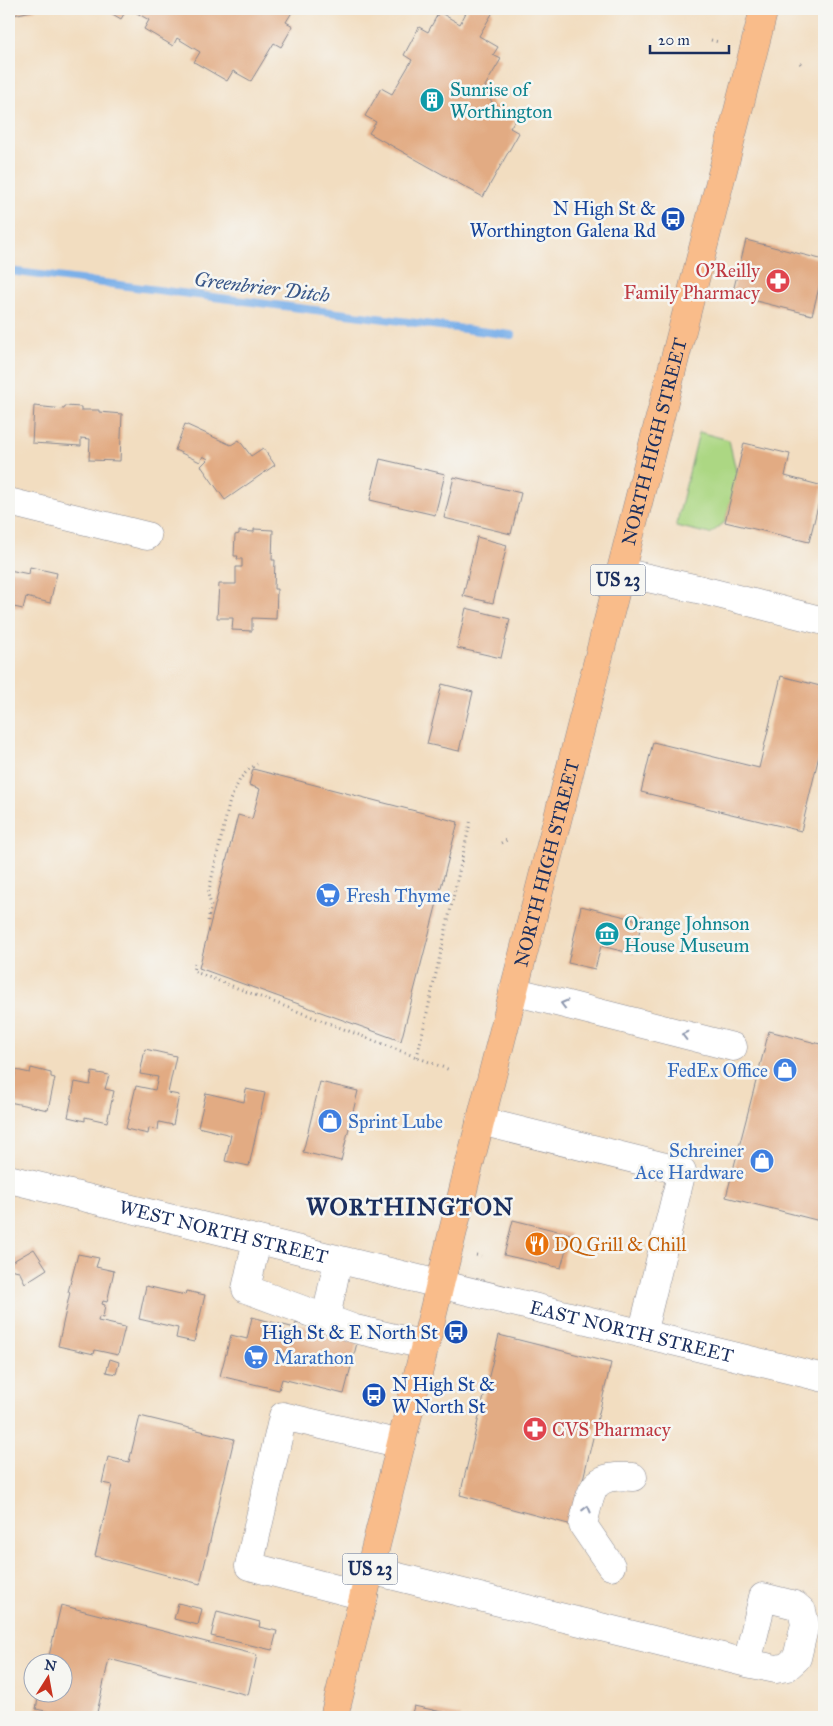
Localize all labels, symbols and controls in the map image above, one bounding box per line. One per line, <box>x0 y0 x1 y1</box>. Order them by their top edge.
scale bar <box>650 22 729 54</box>
text: 20 m <box>658 31 690 49</box>
place label: Sunrise of Worthington <box>450 78 552 124</box>
building icon: Sunrise of Worthington <box>419 87 445 113</box>
place label: N High St & Worthington Galena Rd <box>469 197 656 243</box>
bus stop icon: N High St & Worthington Galena Rd <box>660 206 686 232</box>
place label: O'Reilly Family Pharmacy <box>623 259 761 304</box>
water label: Greenbrier Ditch <box>193 267 332 307</box>
pharmacy icon: O'Reilly Family Pharmacy <box>765 268 791 294</box>
street label: NORTH HIGH STREET <box>616 335 691 548</box>
road number: US 23 <box>590 564 646 596</box>
street label: NORTH HIGH STREET <box>509 757 584 969</box>
supermarket icon: Fresh Thyme <box>315 882 341 908</box>
place label: Fresh Thyme <box>346 884 450 907</box>
place label: Orange Johnson House Museum <box>624 912 749 957</box>
museum icon: Orange Johnson House Museum <box>594 921 620 947</box>
one-way arrow <box>560 999 569 1010</box>
one-way arrow <box>681 1030 690 1041</box>
shop icon: FedEx Office <box>772 1057 798 1083</box>
place label: FedEx Office <box>667 1059 768 1082</box>
shop icon: Sprint Lube <box>317 1108 343 1134</box>
place label: Sprint Lube <box>348 1110 443 1133</box>
place label: Schreiner Ace Hardware <box>634 1139 745 1184</box>
shop icon: Schreiner Ace Hardware <box>749 1148 775 1174</box>
district label: WORTHINGTON <box>306 1192 514 1222</box>
street label: WEST NORTH STREET <box>117 1195 330 1268</box>
restaurant icon: DQ Grill & Chill <box>524 1231 550 1257</box>
place label: DQ Grill & Chill <box>554 1233 687 1256</box>
street label: EAST NORTH STREET <box>527 1295 736 1367</box>
bus stop icon: High St & E North St <box>443 1319 469 1345</box>
place label: High St & E North St <box>262 1321 438 1345</box>
supermarket icon: Marathon <box>243 1344 269 1370</box>
place label: Marathon <box>274 1346 354 1369</box>
place label: N High St & W North St <box>392 1373 495 1418</box>
bus stop icon: N High St & W North St <box>361 1382 387 1408</box>
pharmacy icon: CVS Pharmacy <box>522 1416 548 1442</box>
place label: CVS Pharmacy <box>552 1418 672 1441</box>
one-way arrow <box>581 1505 592 1514</box>
road number: US 23 <box>342 1554 398 1585</box>
north arrow <box>22 1654 72 1704</box>
text: N <box>43 1656 58 1675</box>

